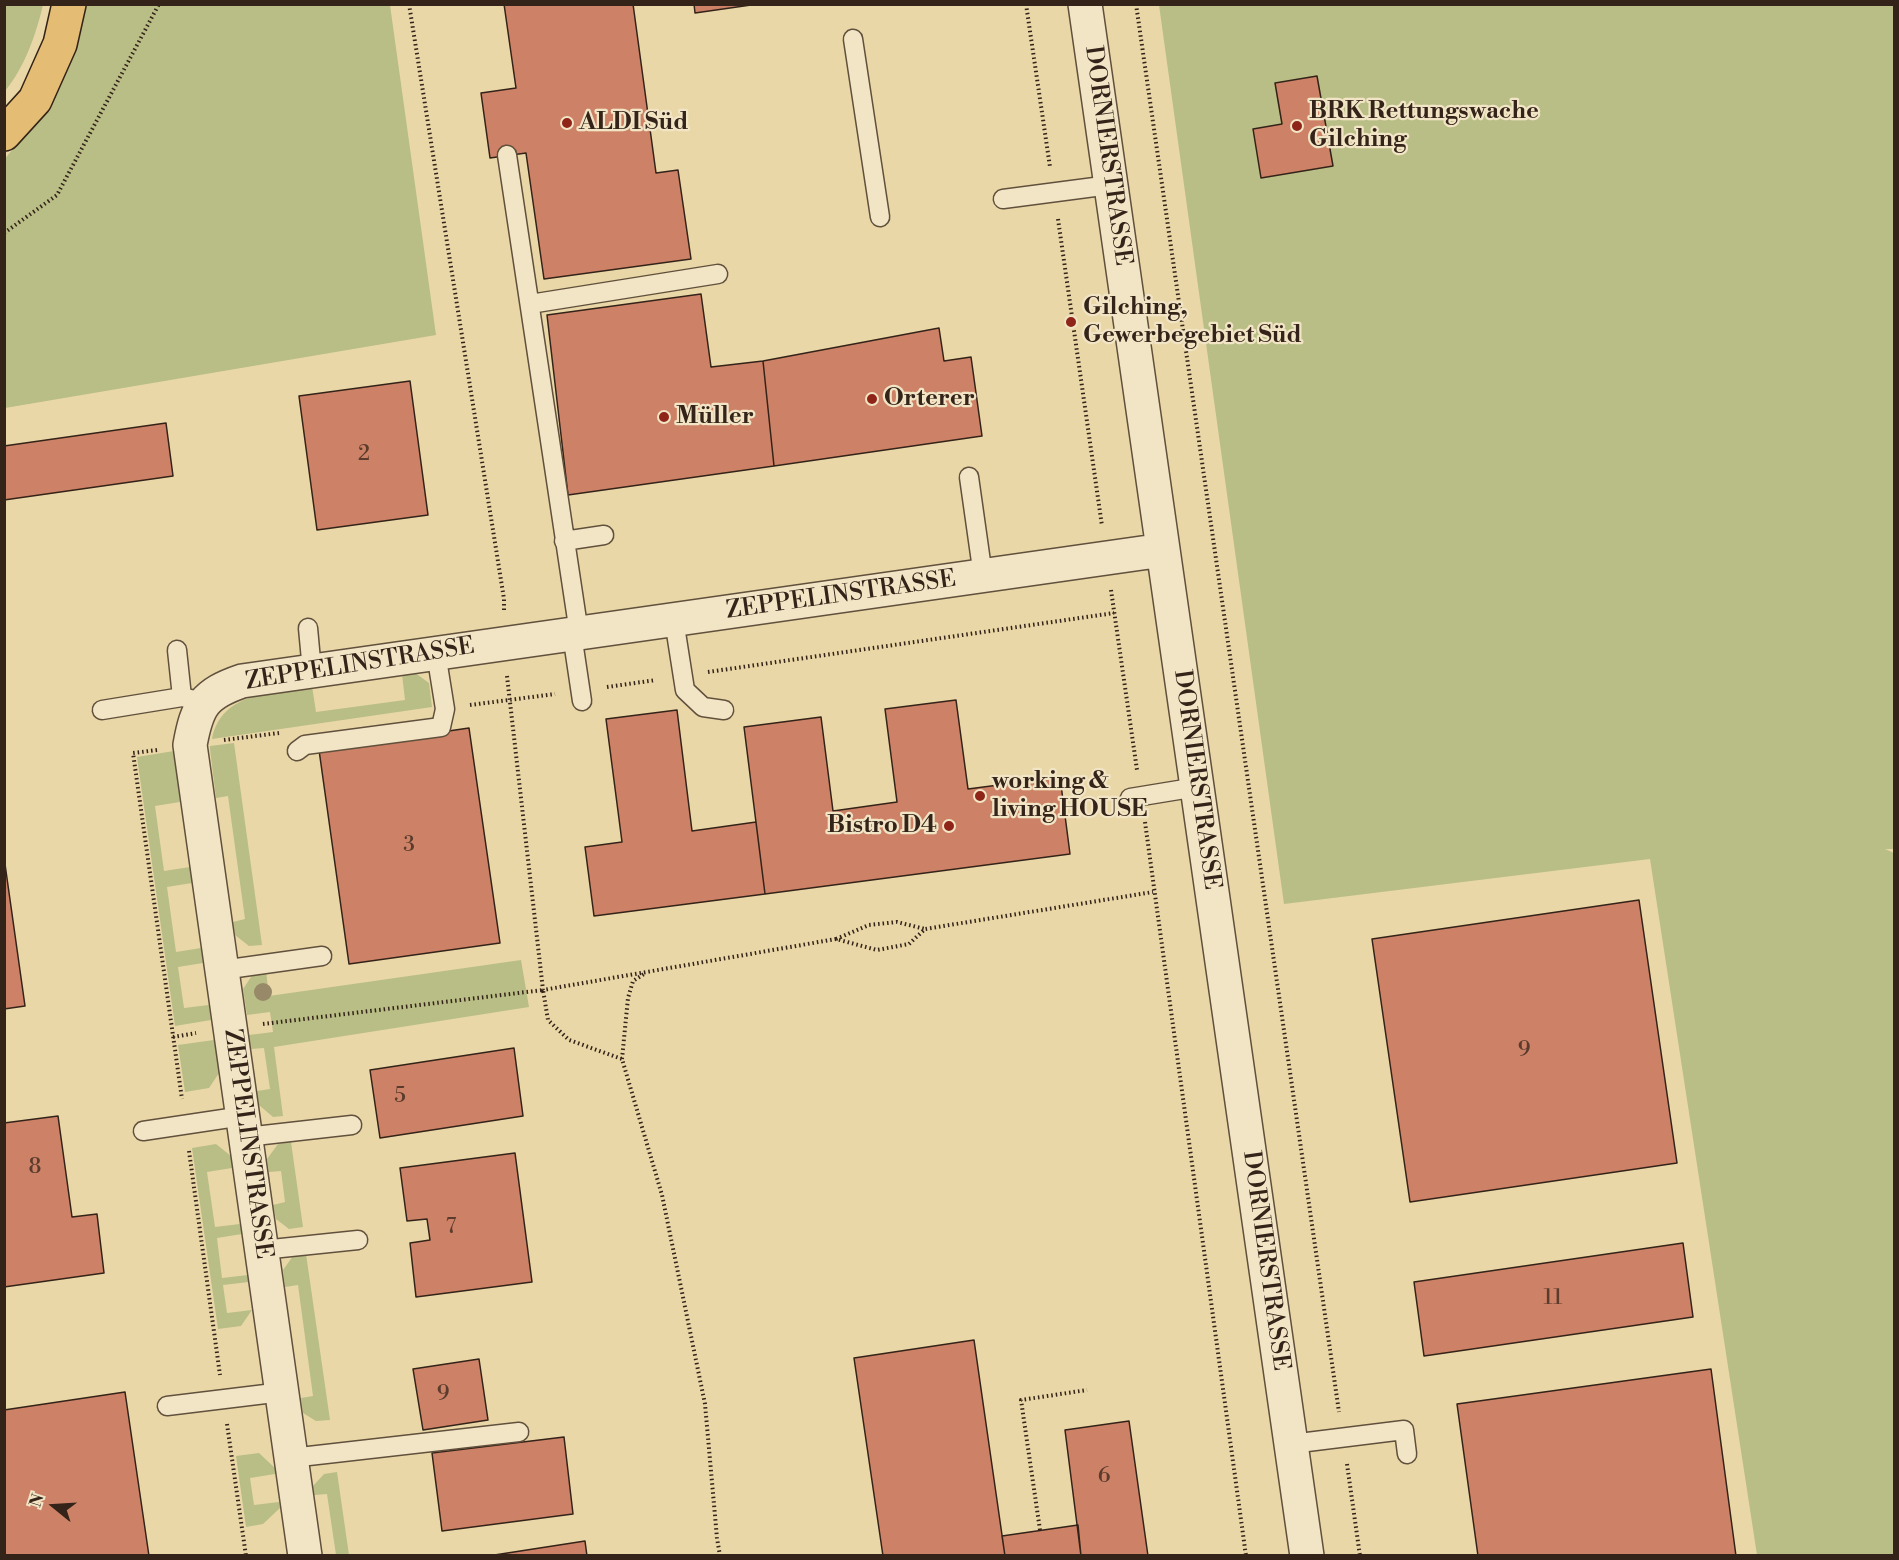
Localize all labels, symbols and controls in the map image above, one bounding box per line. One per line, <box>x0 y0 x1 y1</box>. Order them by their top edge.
street label: DORNIERSTRASSE <box>1077 44 1137 268</box>
place label: BRK Rettungswache Gilching <box>1309 98 1539 154</box>
place label: ALDI Süd <box>579 109 688 137</box>
marker: ALDI Süd <box>560 116 574 130</box>
marker: BRK Rettungswache Gilching <box>1290 119 1304 133</box>
place label: Gilching, Gewerbegebiet Süd <box>1083 294 1302 350</box>
marker: Gilching, Gewerbegebiet Süd <box>1064 315 1078 329</box>
place label: Orterer <box>884 385 975 413</box>
marker: Orterer <box>865 392 879 406</box>
place label: Müller <box>676 403 754 431</box>
marker: Müller <box>657 410 671 424</box>
house number: 2 <box>358 442 370 468</box>
street label: ZEPPELINSTRASSE <box>724 566 958 626</box>
street label: ZEPPELINSTRASSE <box>243 633 477 697</box>
street label: DORNIERSTRASSE <box>1166 668 1226 892</box>
place label: working & living HOUSE <box>992 768 1148 824</box>
marker: working & living HOUSE <box>973 789 987 803</box>
place label: Bistro D4 <box>827 812 937 840</box>
marker: Bistro D4 <box>942 819 956 833</box>
house number: 3 <box>403 833 415 859</box>
street label: ZEPPELINSTRASSE <box>217 1027 277 1261</box>
house number: 9 <box>1518 1038 1530 1064</box>
house number: 5 <box>394 1084 406 1110</box>
street label: DORNIERSTRASSE <box>1235 1149 1295 1373</box>
house number: 8 <box>29 1155 41 1181</box>
house number: 7 <box>446 1215 456 1241</box>
house number: 11 <box>1544 1286 1562 1312</box>
house number: 9 <box>437 1382 449 1408</box>
house number: 6 <box>1098 1464 1110 1490</box>
north arrow <box>24 1476 84 1536</box>
text: N <box>25 1491 48 1510</box>

